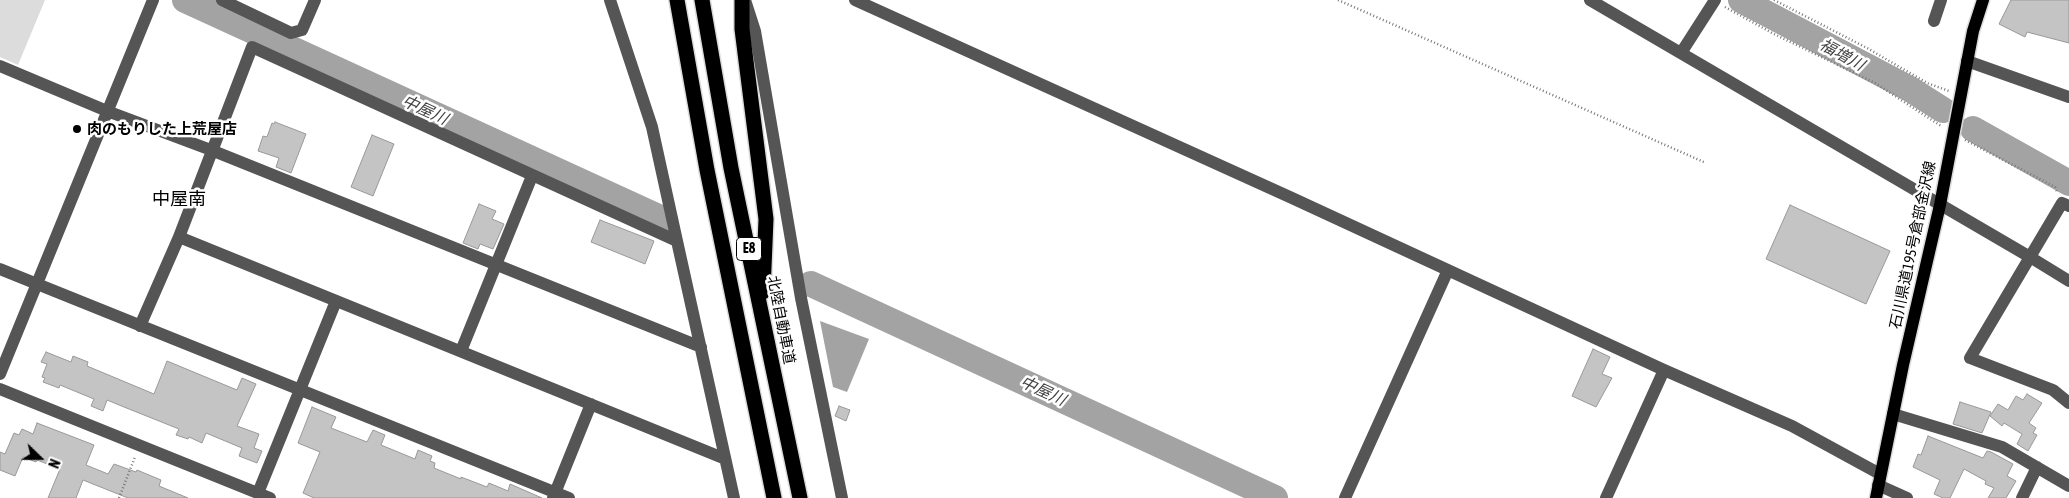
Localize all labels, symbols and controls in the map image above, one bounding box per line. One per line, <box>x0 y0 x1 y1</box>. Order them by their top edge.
water label: 福増川 <box>1816 35 1868 75</box>
water label: 中屋川 <box>399 91 451 129</box>
place label: 肉のもりした上荒屋店 <box>87 120 237 138</box>
marker: 肉のもりした上荒屋店 <box>71 123 83 135</box>
street label: 石川県道195号倉部金沢線 <box>1886 159 1940 331</box>
district label: 中屋南 <box>152 188 206 210</box>
road number: E8 <box>736 238 762 260</box>
street label: 北陸自動車道 <box>764 274 798 366</box>
water label: 中屋川 <box>1017 372 1069 410</box>
north arrow <box>15 433 65 483</box>
text: N <box>45 457 63 470</box>

